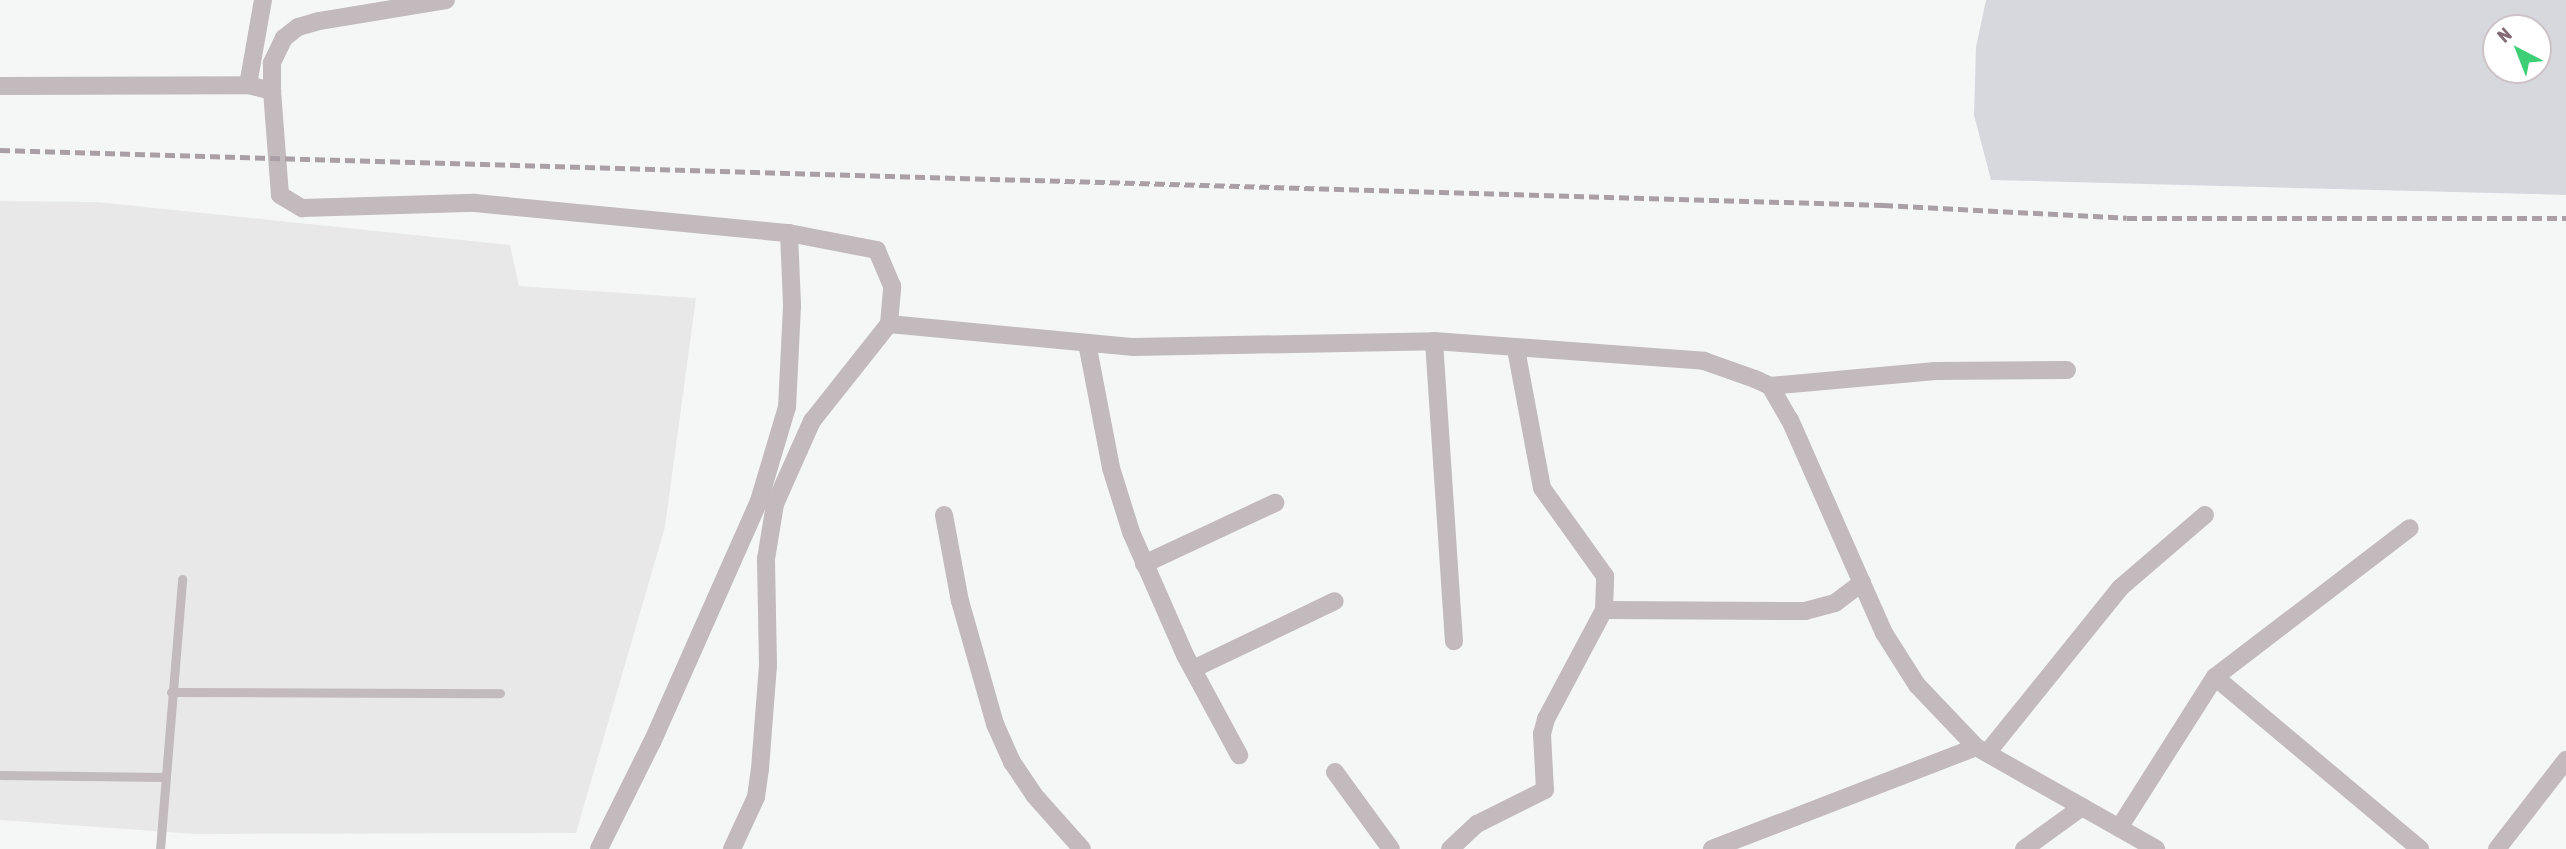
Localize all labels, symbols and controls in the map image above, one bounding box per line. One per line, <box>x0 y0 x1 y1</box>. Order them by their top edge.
north arrow <box>2482 14 2552 84</box>
text: N <box>2493 23 2516 47</box>

